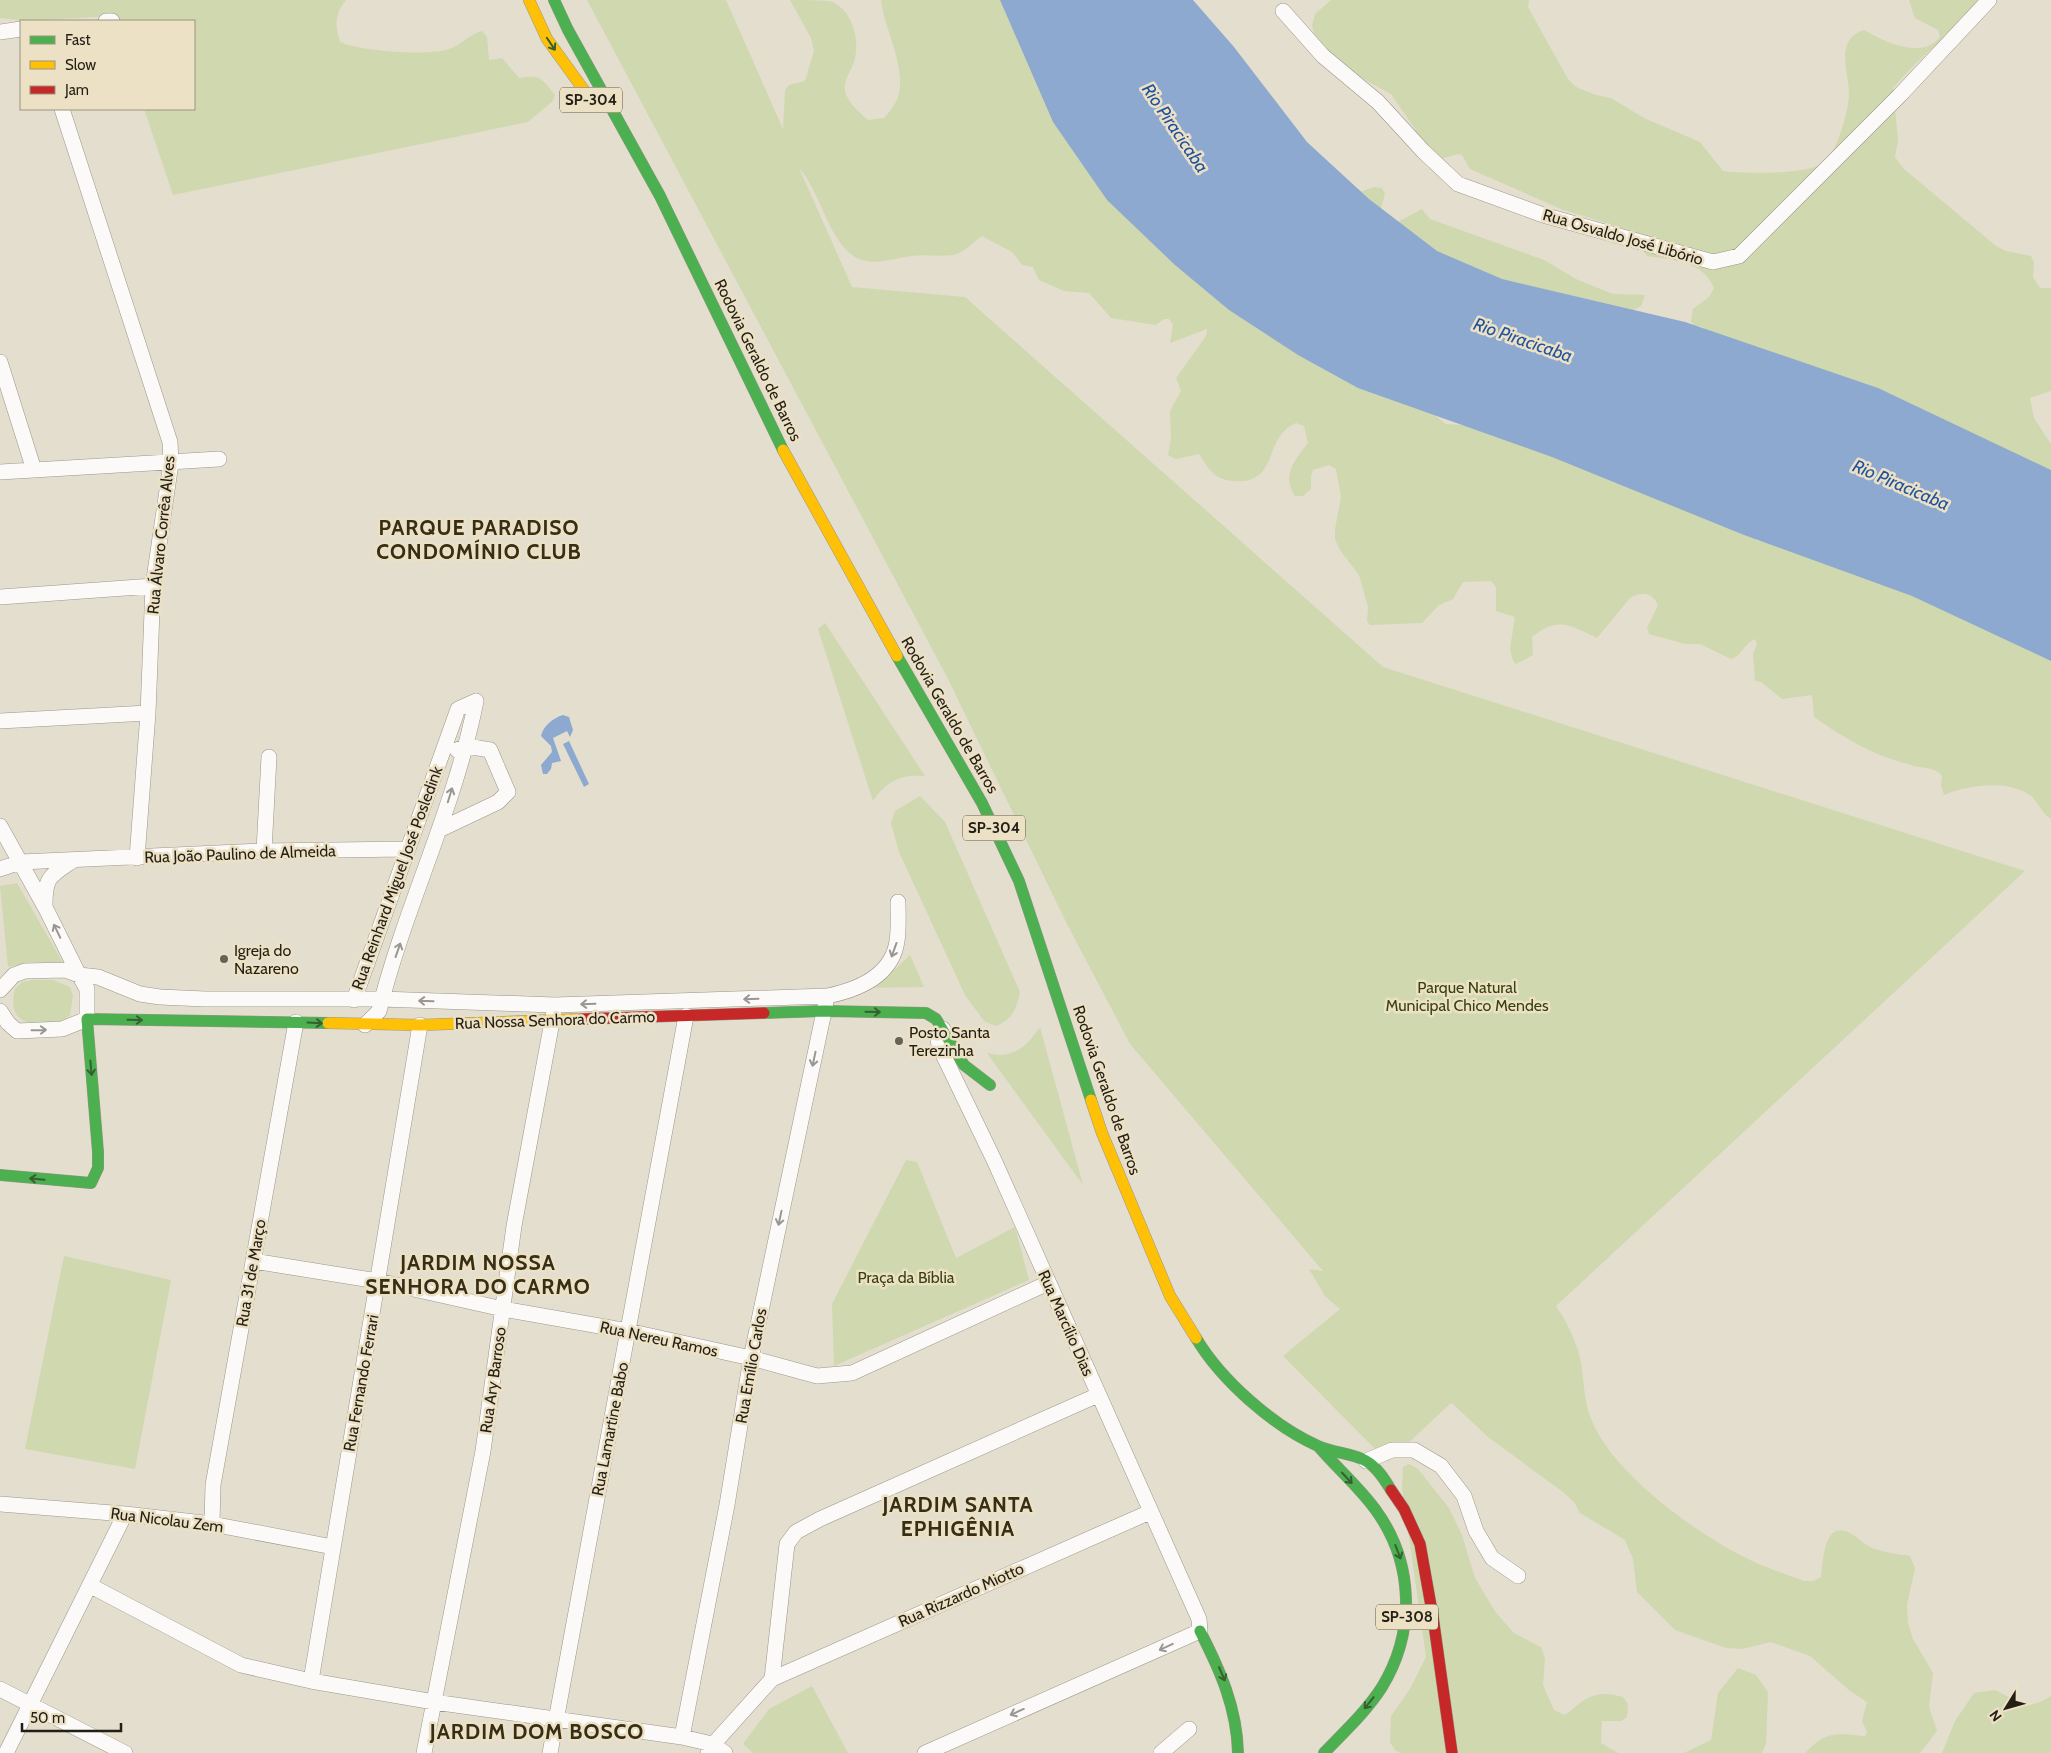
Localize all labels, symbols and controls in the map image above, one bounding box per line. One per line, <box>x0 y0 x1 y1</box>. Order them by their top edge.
legend <box>20 20 195 110</box>
text: Fast <box>65 31 90 49</box>
one-way arrow <box>546 36 556 50</box>
text: Slow <box>65 56 96 74</box>
water label: Rio Piracicaba <box>1137 79 1213 177</box>
text: Jam <box>64 81 89 99</box>
road number: SP-304 <box>560 88 622 112</box>
street label: Rua Osvaldo José Libório <box>1541 205 1705 269</box>
street label: Rodovia Geraldo de Barros <box>710 276 806 444</box>
water label: Rio Piracicaba <box>1471 313 1575 367</box>
street label: Rua Álvaro Corrêa Alves <box>143 455 179 615</box>
water label: Rio Piracicaba <box>1849 455 1953 515</box>
district label: PARQUE PARADISO CONDOMÍNIO CLUB <box>376 515 582 564</box>
street label: Rodovia Geraldo de Barros <box>897 633 1003 797</box>
street label: Rua Reinhard Miguel José Posledink <box>348 763 447 992</box>
one-way arrow <box>445 788 455 804</box>
road number: SP-304 <box>963 816 1025 840</box>
street label: Rua João Paulino de Almeida <box>144 841 336 867</box>
one-way arrow <box>52 924 62 939</box>
place label: Igreja do Nazareno <box>234 941 299 978</box>
one-way arrow <box>394 942 403 958</box>
one-way arrow <box>889 942 898 957</box>
marker: Igreja do Nazareno <box>218 953 230 965</box>
park label: Parque Natural Municipal Chico Mendes <box>1385 978 1549 1015</box>
one-way arrow <box>743 994 759 1004</box>
one-way arrow <box>418 996 434 1006</box>
one-way arrow <box>581 1000 597 1009</box>
street label: Rodovia Geraldo de Barros <box>1069 1003 1145 1178</box>
street label: Rua Nossa Senhora do Carmo <box>455 1007 656 1033</box>
one-way arrow <box>864 1007 880 1017</box>
one-way arrow <box>127 1015 143 1025</box>
one-way arrow <box>307 1018 323 1028</box>
place label: Posto Santa Terezinha <box>909 1023 990 1060</box>
one-way arrow <box>31 1026 47 1035</box>
marker: Posto Santa Terezinha <box>893 1035 905 1047</box>
one-way arrow <box>809 1051 818 1067</box>
one-way arrow <box>86 1060 96 1076</box>
one-way arrow <box>29 1174 45 1184</box>
one-way arrow <box>775 1210 785 1226</box>
street label: Rua 31 de Março <box>232 1218 270 1328</box>
district label: JARDIM NOSSA SENHORA DO CARMO <box>365 1250 591 1299</box>
street label: Rua Marcílio Dias <box>1034 1267 1098 1379</box>
park label: Praça da Bíblia <box>858 1268 955 1287</box>
street label: Rua Emílio Carlos <box>732 1307 771 1425</box>
street label: Rua Fernando Ferrari <box>340 1313 382 1453</box>
street label: Rua Nereu Ramos <box>598 1317 720 1361</box>
street label: Rua Ary Barroso <box>476 1325 510 1434</box>
street label: Rua Lamartine Babo <box>588 1360 632 1498</box>
one-way arrow <box>1341 1472 1353 1485</box>
district label: JARDIM SANTA EPHIGÊNIA <box>881 1492 1034 1541</box>
street label: Rua Nicolau Zem <box>109 1504 225 1536</box>
one-way arrow <box>1394 1544 1403 1559</box>
street label: Rua Rizzardo Miotto <box>895 1559 1027 1631</box>
road number: SP-308 <box>1376 1604 1438 1630</box>
one-way arrow <box>1159 1643 1174 1652</box>
one-way arrow <box>1218 1666 1227 1681</box>
north arrow <box>1981 1683 2031 1733</box>
one-way arrow <box>1363 1697 1374 1710</box>
scale bar <box>22 1700 121 1732</box>
text: N <box>1985 1706 2006 1725</box>
one-way arrow <box>1010 1708 1025 1718</box>
text: 50 m <box>30 1709 65 1727</box>
district label: JARDIM DOM BOSCO <box>429 1719 644 1744</box>

